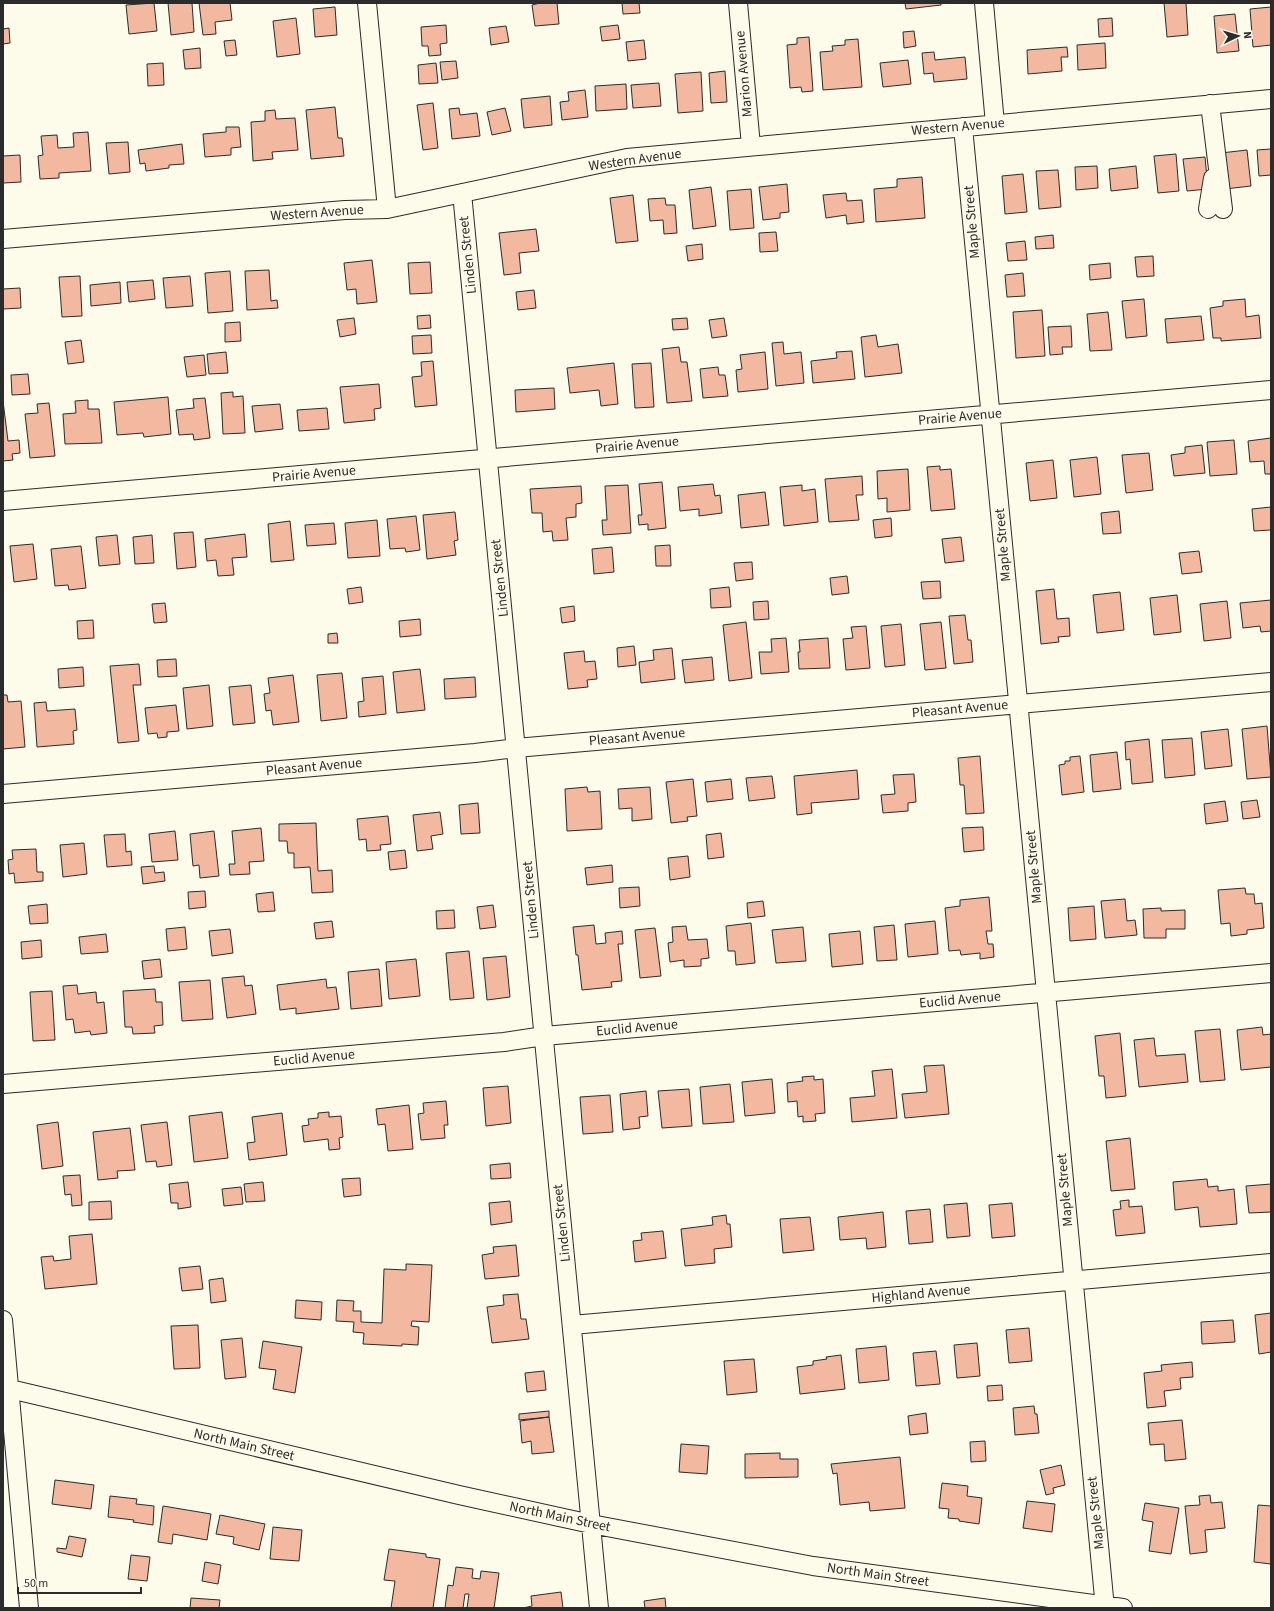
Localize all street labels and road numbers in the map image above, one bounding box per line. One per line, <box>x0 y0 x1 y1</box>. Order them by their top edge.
street label: Marion Avenue <box>730 30 758 118</box>
street label: Western Avenue <box>911 113 1005 141</box>
street label: Western Avenue <box>587 144 683 176</box>
street label: Maple Street <box>959 184 985 259</box>
street label: Western Avenue <box>270 200 364 226</box>
street label: Linden Street <box>454 215 482 295</box>
street label: Prairie Avenue <box>917 403 1003 431</box>
street label: Prairie Avenue <box>594 431 680 459</box>
street label: Prairie Avenue <box>271 460 357 488</box>
street label: Maple Street <box>990 507 1016 582</box>
street label: Linden Street <box>486 538 514 618</box>
street label: Pleasant Avenue <box>911 695 1009 723</box>
street label: Pleasant Avenue <box>588 723 686 751</box>
street label: Pleasant Avenue <box>265 753 363 781</box>
street label: Maple Street <box>1021 829 1047 904</box>
street label: Linden Street <box>518 860 544 940</box>
street label: Euclid Avenue <box>918 986 1002 1014</box>
street label: Euclid Avenue <box>595 1014 679 1042</box>
street label: Euclid Avenue <box>272 1044 356 1072</box>
street label: Maple Street <box>1052 1152 1078 1227</box>
street label: Linden Street <box>548 1183 576 1263</box>
street label: Highland Avenue <box>871 1280 971 1308</box>
street label: North Main Street <box>192 1424 297 1466</box>
street label: Maple Street <box>1082 1475 1110 1551</box>
street label: North Main Street <box>508 1497 613 1538</box>
street label: North Main Street <box>826 1558 931 1592</box>

